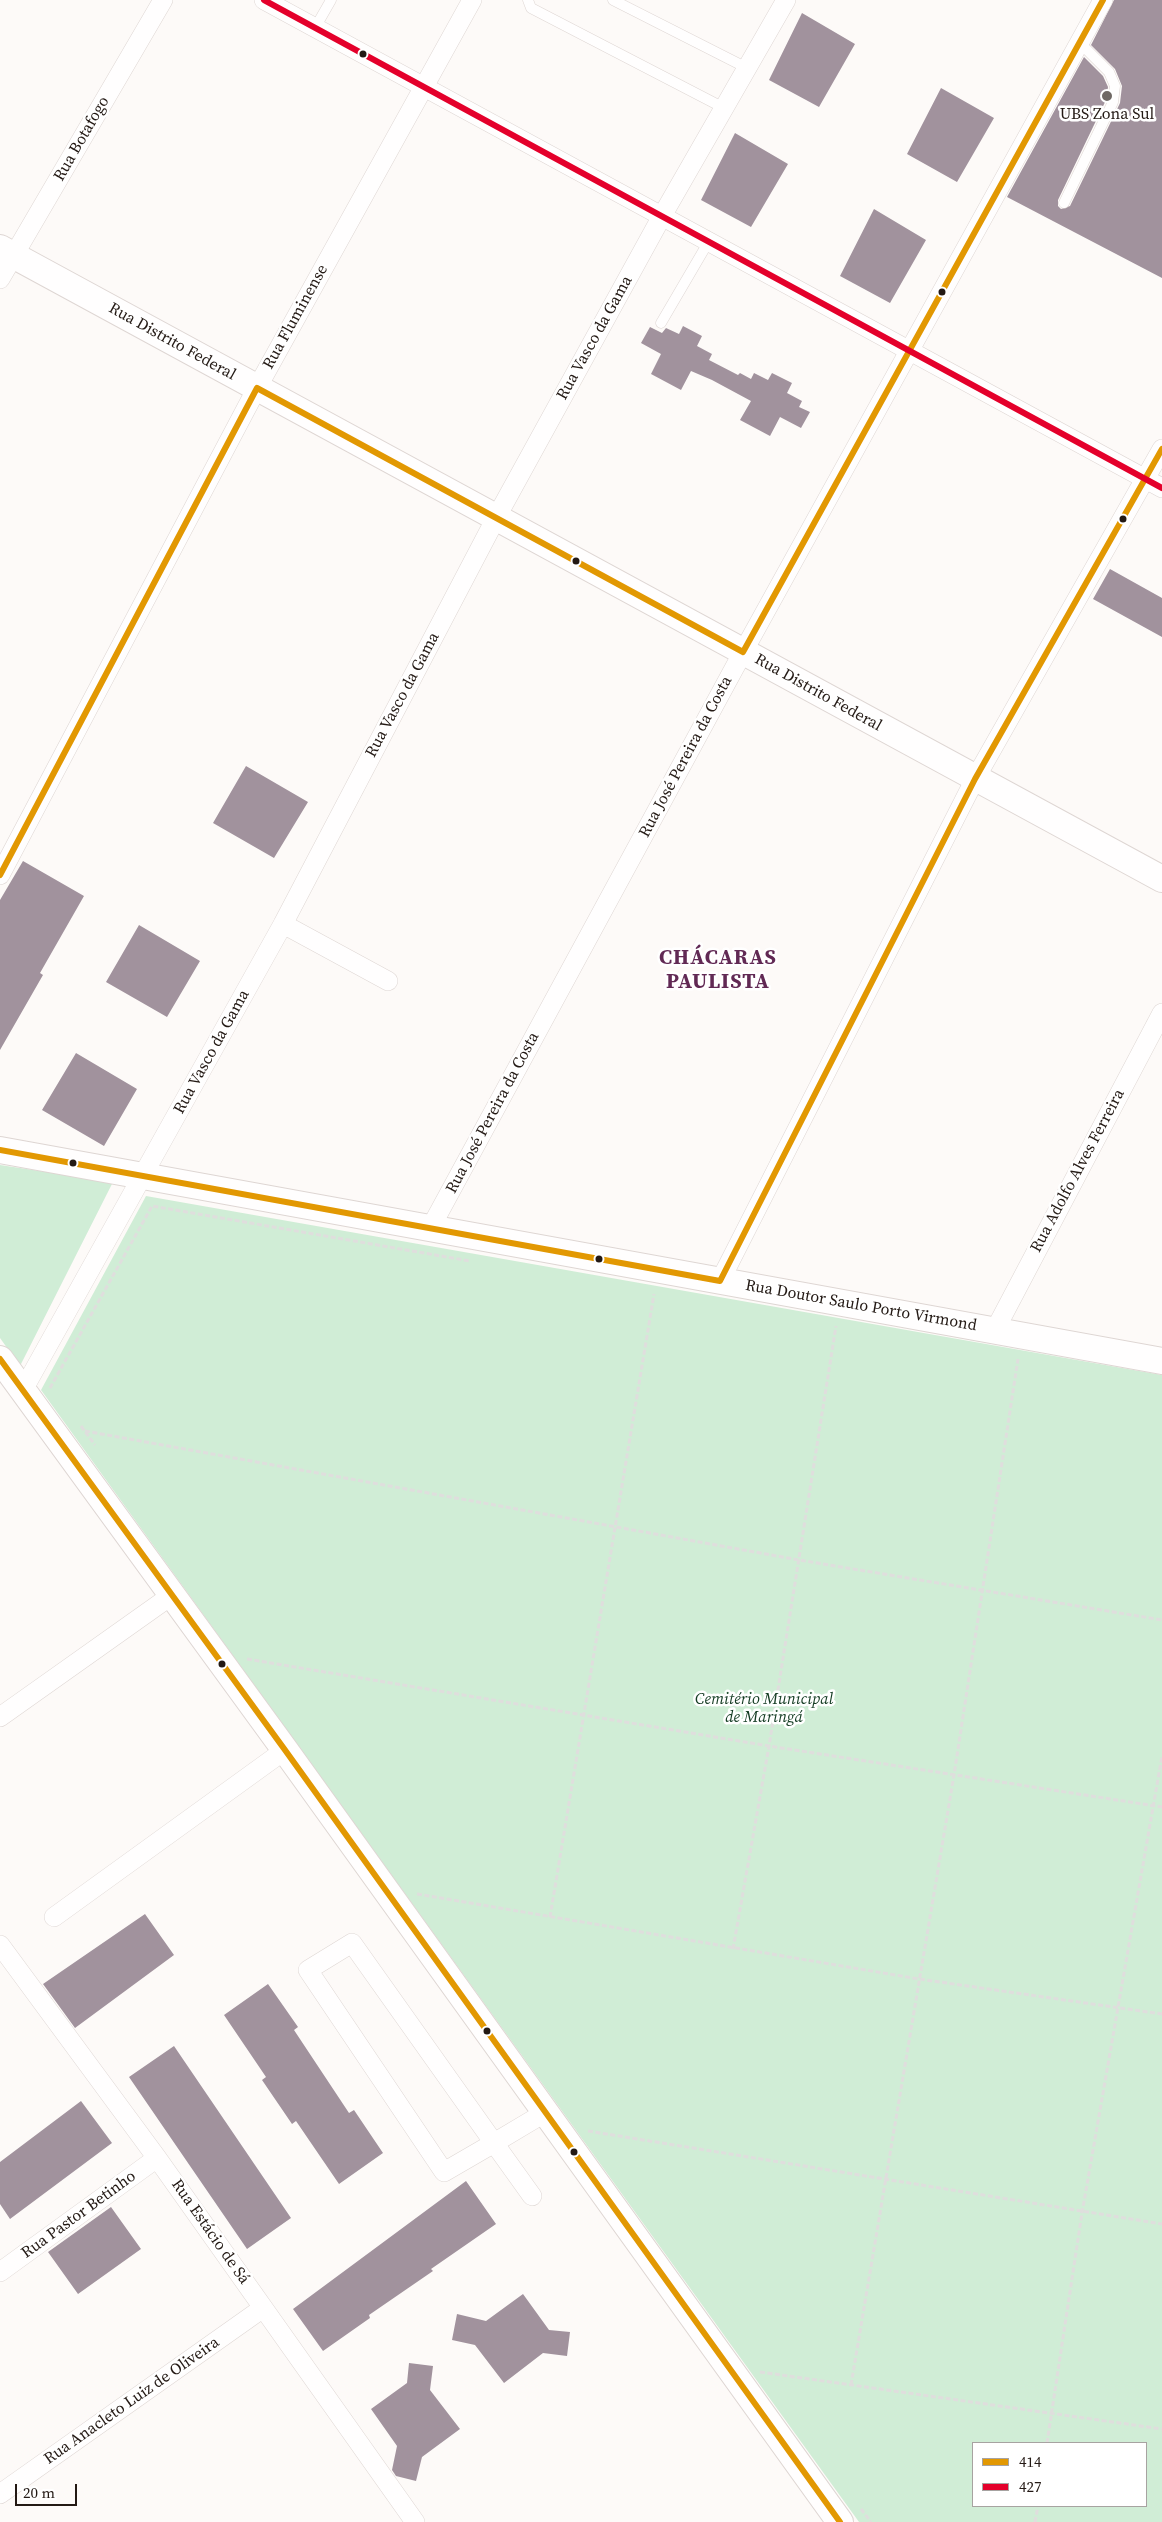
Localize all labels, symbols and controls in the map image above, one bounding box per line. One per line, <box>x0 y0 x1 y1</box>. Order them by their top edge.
unlabelled marker <box>358 49 368 59</box>
marker: UBS Zona Sul <box>1100 89 1114 103</box>
street label: Rua Botafogo <box>50 93 114 185</box>
place label: UBS Zona Sul <box>1060 105 1154 125</box>
street label: Rua Fluminense <box>259 261 333 373</box>
street label: Rua Vasco da Gama <box>553 273 637 403</box>
unlabelled marker <box>937 287 947 297</box>
street label: Rua Distrito Federal <box>105 299 239 385</box>
unlabelled marker <box>1118 514 1128 524</box>
unlabelled marker <box>571 556 581 566</box>
street label: Rua Vasco da Gama <box>362 629 444 761</box>
street label: Rua Distrito Federal <box>751 650 885 736</box>
street label: Rua José Pereira da Costa <box>635 673 737 841</box>
district label: CHÁCARAS PAULISTA <box>658 946 778 996</box>
street label: Rua Vasco da Gama <box>170 987 254 1117</box>
street label: Rua José Pereira da Costa <box>442 1029 544 1197</box>
street label: Rua Adolfo Alves Ferreira <box>1027 1086 1129 1256</box>
unlabelled marker <box>68 1158 78 1168</box>
unlabelled marker <box>594 1254 604 1264</box>
street label: Rua Doutor Saulo Porto Virmond <box>744 1276 978 1336</box>
unlabelled marker <box>217 1659 227 1669</box>
park label: Cemitério Municipal de Maringá <box>695 1690 833 1728</box>
unlabelled marker <box>482 2026 492 2036</box>
unlabelled marker <box>569 2147 579 2157</box>
street label: Rua Pastor Betinho <box>18 2167 140 2263</box>
street label: Rua Estácio de Sá <box>167 2176 253 2288</box>
street label: Rua Anacleto Luiz de Oliveira <box>41 2333 223 2469</box>
legend <box>972 2442 1147 2507</box>
text: 414 <box>1019 2451 1042 2472</box>
scale bar <box>18 2474 80 2506</box>
text: 427 <box>1019 2476 1042 2497</box>
text: 20 m <box>23 2482 55 2503</box>

